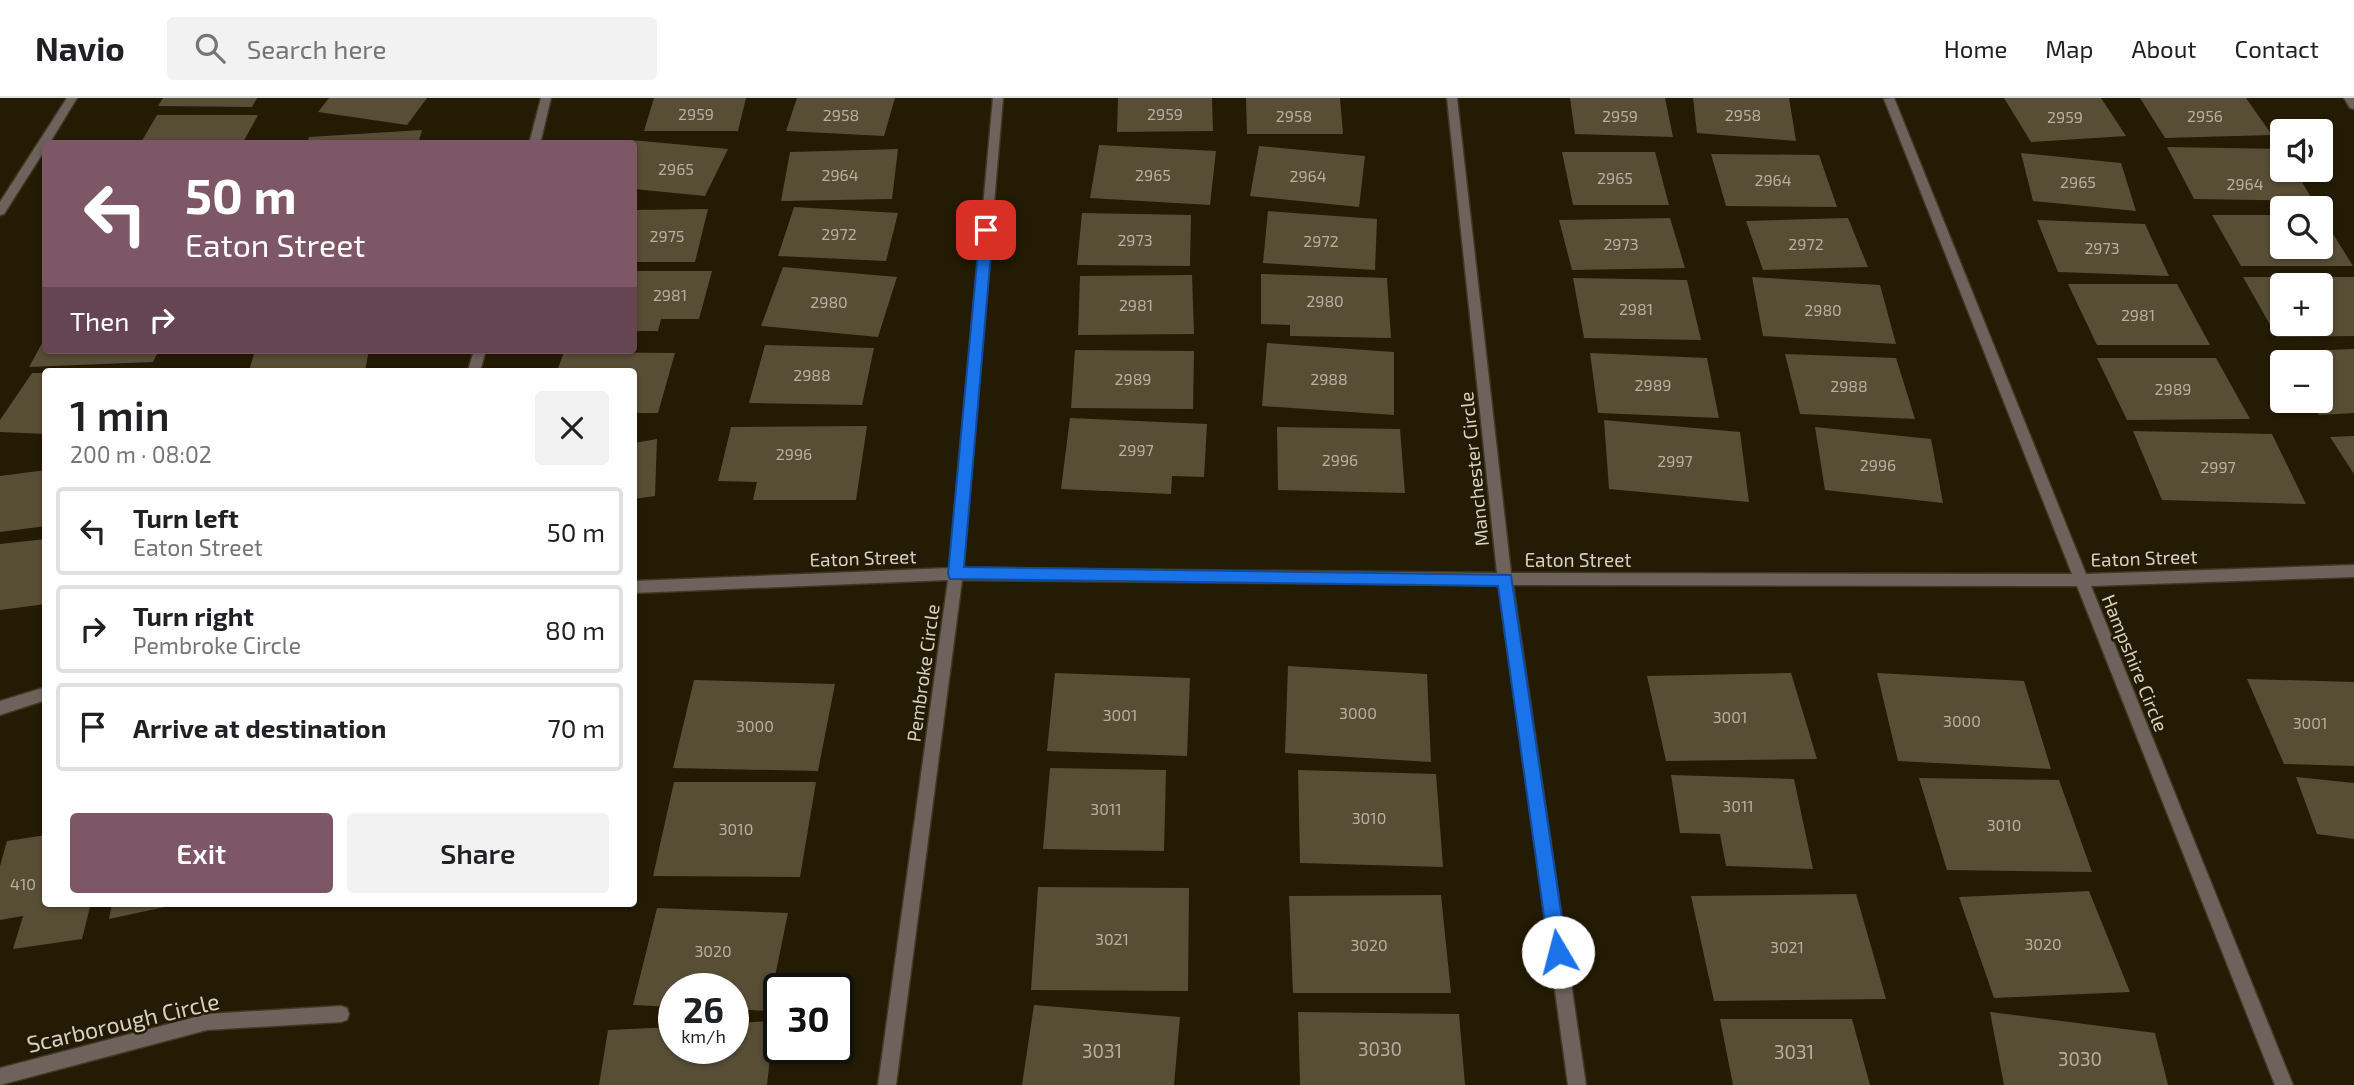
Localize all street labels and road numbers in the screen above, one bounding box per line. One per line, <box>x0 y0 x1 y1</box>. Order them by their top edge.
street label: Manchester Circle <box>1454 391 1493 547</box>
street label: Eaton Street <box>809 544 917 571</box>
street label: Eaton Street <box>2090 544 2198 571</box>
street label: Eaton Street <box>1524 548 1632 571</box>
street label: Hampshire Circle <box>2097 591 2173 735</box>
street label: Pembroke Circle <box>901 603 944 743</box>
street label: Scarborough Circle <box>24 986 222 1058</box>

